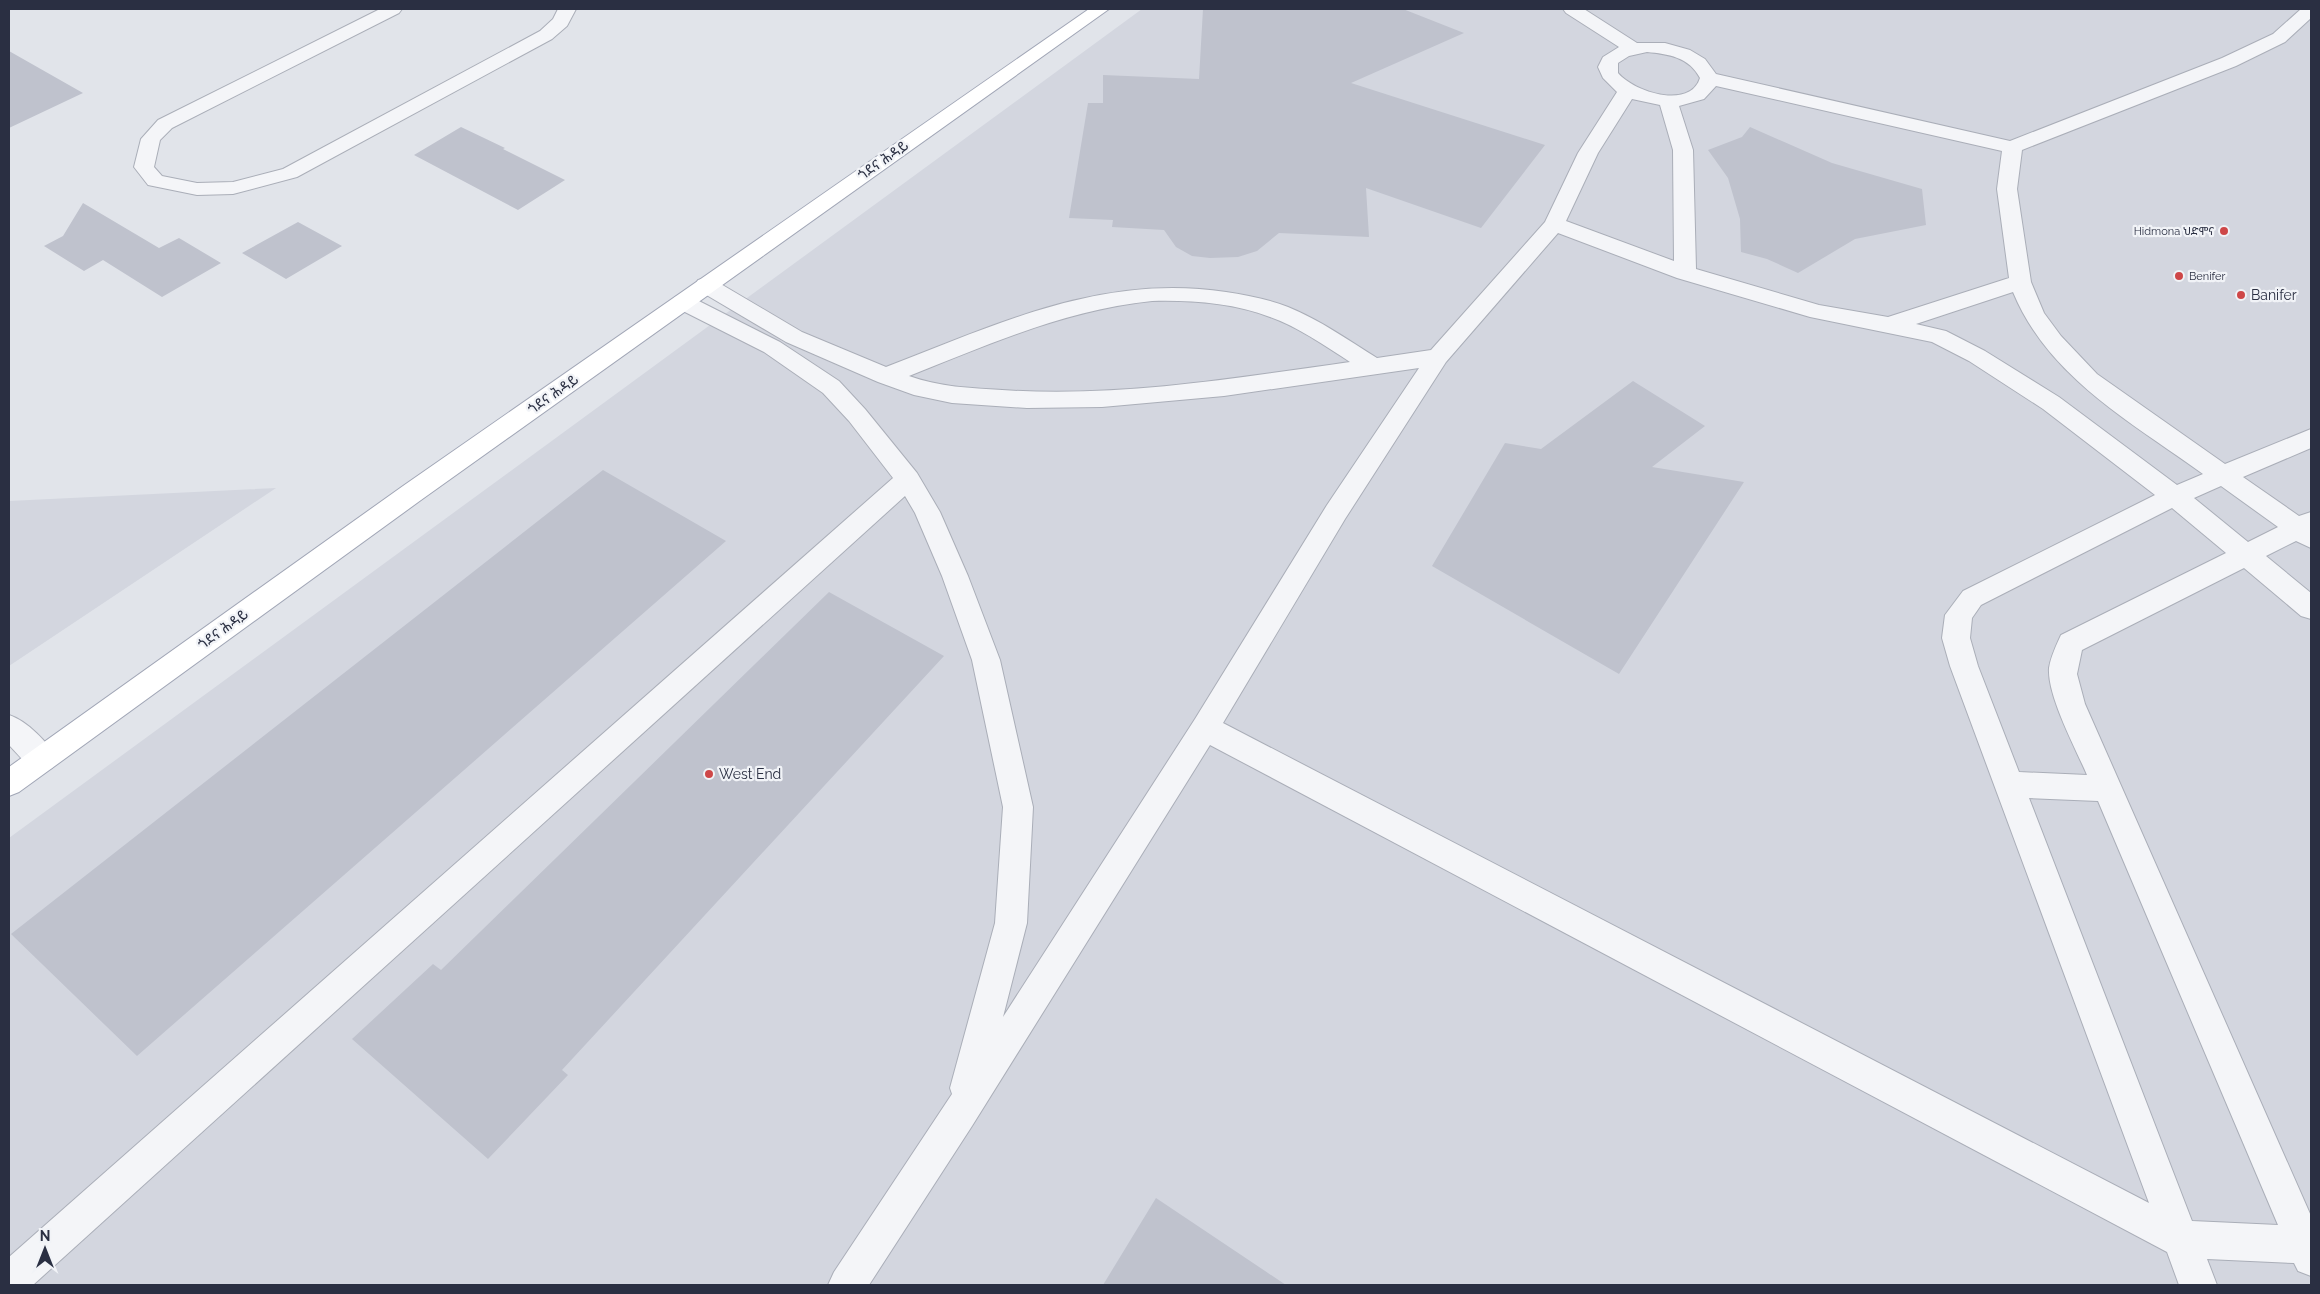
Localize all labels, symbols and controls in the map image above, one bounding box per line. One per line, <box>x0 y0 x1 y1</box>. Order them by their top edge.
street label: ጎደና ሕዳይ <box>855 137 911 183</box>
place label: Hidmona ህድሞና <box>2134 225 2214 238</box>
marker: Hidmona ህድሞና <box>2218 225 2230 237</box>
marker: Benifer <box>2173 270 2185 282</box>
place label: Benifer <box>2189 270 2226 283</box>
place label: Banifer <box>2251 287 2297 303</box>
marker: Banifer <box>2235 289 2247 301</box>
street label: ጎደና ሕዳይ <box>525 371 581 417</box>
street label: ጎደና ሕዳይ <box>195 606 251 652</box>
place label: West End <box>719 766 781 782</box>
marker: West End <box>703 768 715 780</box>
north arrow <box>20 1224 70 1274</box>
text: N <box>40 1228 50 1244</box>

